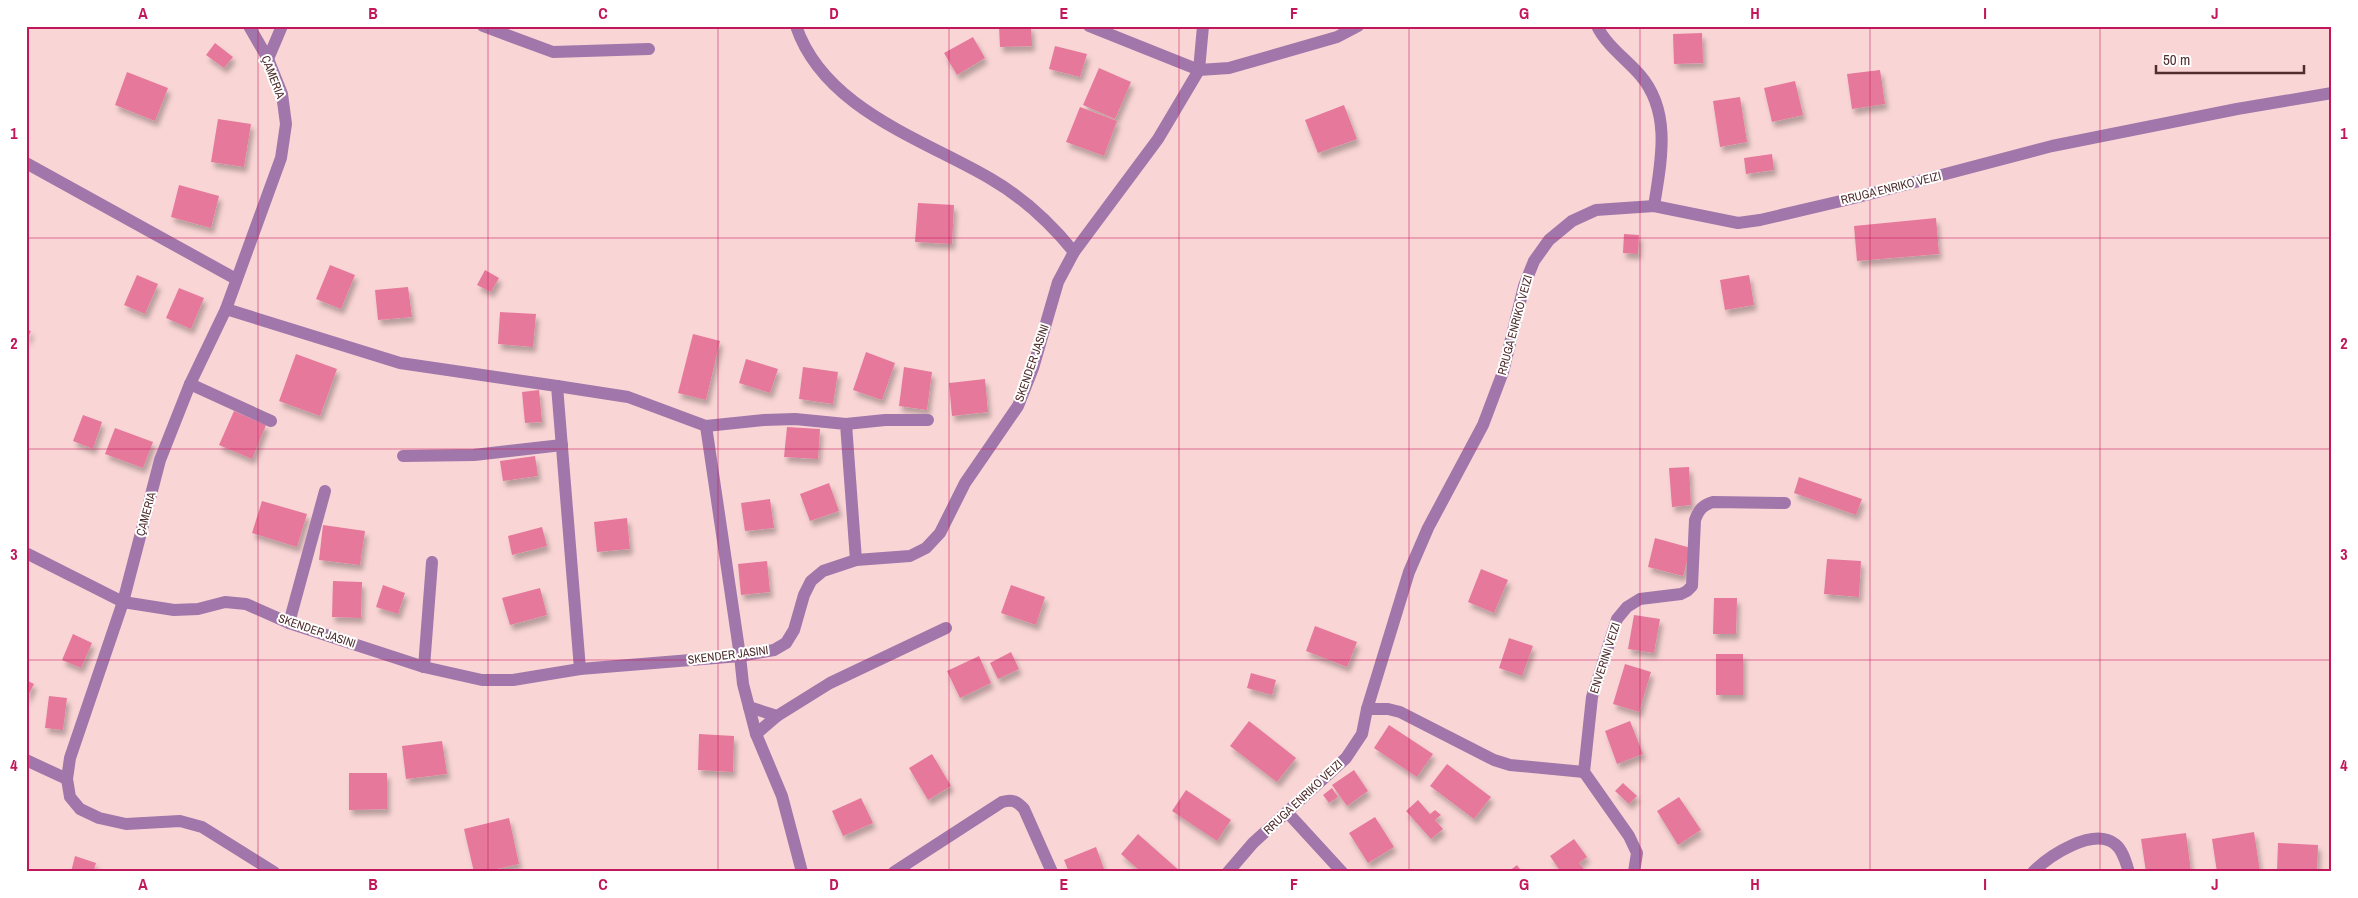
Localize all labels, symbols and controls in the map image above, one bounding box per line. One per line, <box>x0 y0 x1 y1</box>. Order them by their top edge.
text: A <box>138 2 148 24</box>
text: B <box>368 2 378 24</box>
text: C <box>598 2 608 24</box>
text: D <box>829 2 839 24</box>
text: E <box>1060 2 1069 24</box>
text: F <box>1290 2 1298 24</box>
text: G <box>1519 2 1529 24</box>
text: H <box>1750 2 1760 24</box>
text: I <box>1983 2 1987 24</box>
text: J <box>2211 2 2219 24</box>
scale bar <box>2156 42 2303 74</box>
text: 50 m <box>2163 49 2190 70</box>
street label: ÇAMERIA <box>257 53 289 101</box>
text: 1 <box>10 122 18 144</box>
text: 1 <box>2340 122 2348 144</box>
street label: RRUGA ENRIKO VEIZI <box>1839 168 1943 208</box>
street label: RRUGA ENRIKO VEIZI <box>1494 273 1536 377</box>
street label: SKENDER JASINI <box>1011 322 1053 404</box>
text: 2 <box>10 332 18 354</box>
text: 2 <box>2340 332 2348 354</box>
street label: ÇAMERIA <box>132 490 160 538</box>
text: 3 <box>10 543 18 565</box>
text: 3 <box>2340 543 2348 565</box>
street label: SKENDER JASINI <box>276 610 358 652</box>
street label: ENVERINI VEIZI <box>1586 620 1624 696</box>
street label: SKENDER JASINI <box>687 642 769 668</box>
text: 4 <box>10 754 18 776</box>
text: 4 <box>2340 754 2348 776</box>
street label: RRUGA ENRIKO VEIZI <box>1260 756 1346 838</box>
text: A <box>138 873 148 895</box>
text: B <box>368 873 378 895</box>
text: C <box>598 873 608 895</box>
text: D <box>829 873 839 895</box>
text: E <box>1060 873 1069 895</box>
text: F <box>1290 873 1298 895</box>
text: G <box>1519 873 1529 895</box>
text: H <box>1750 873 1760 895</box>
text: I <box>1983 873 1987 895</box>
text: J <box>2211 873 2219 895</box>

